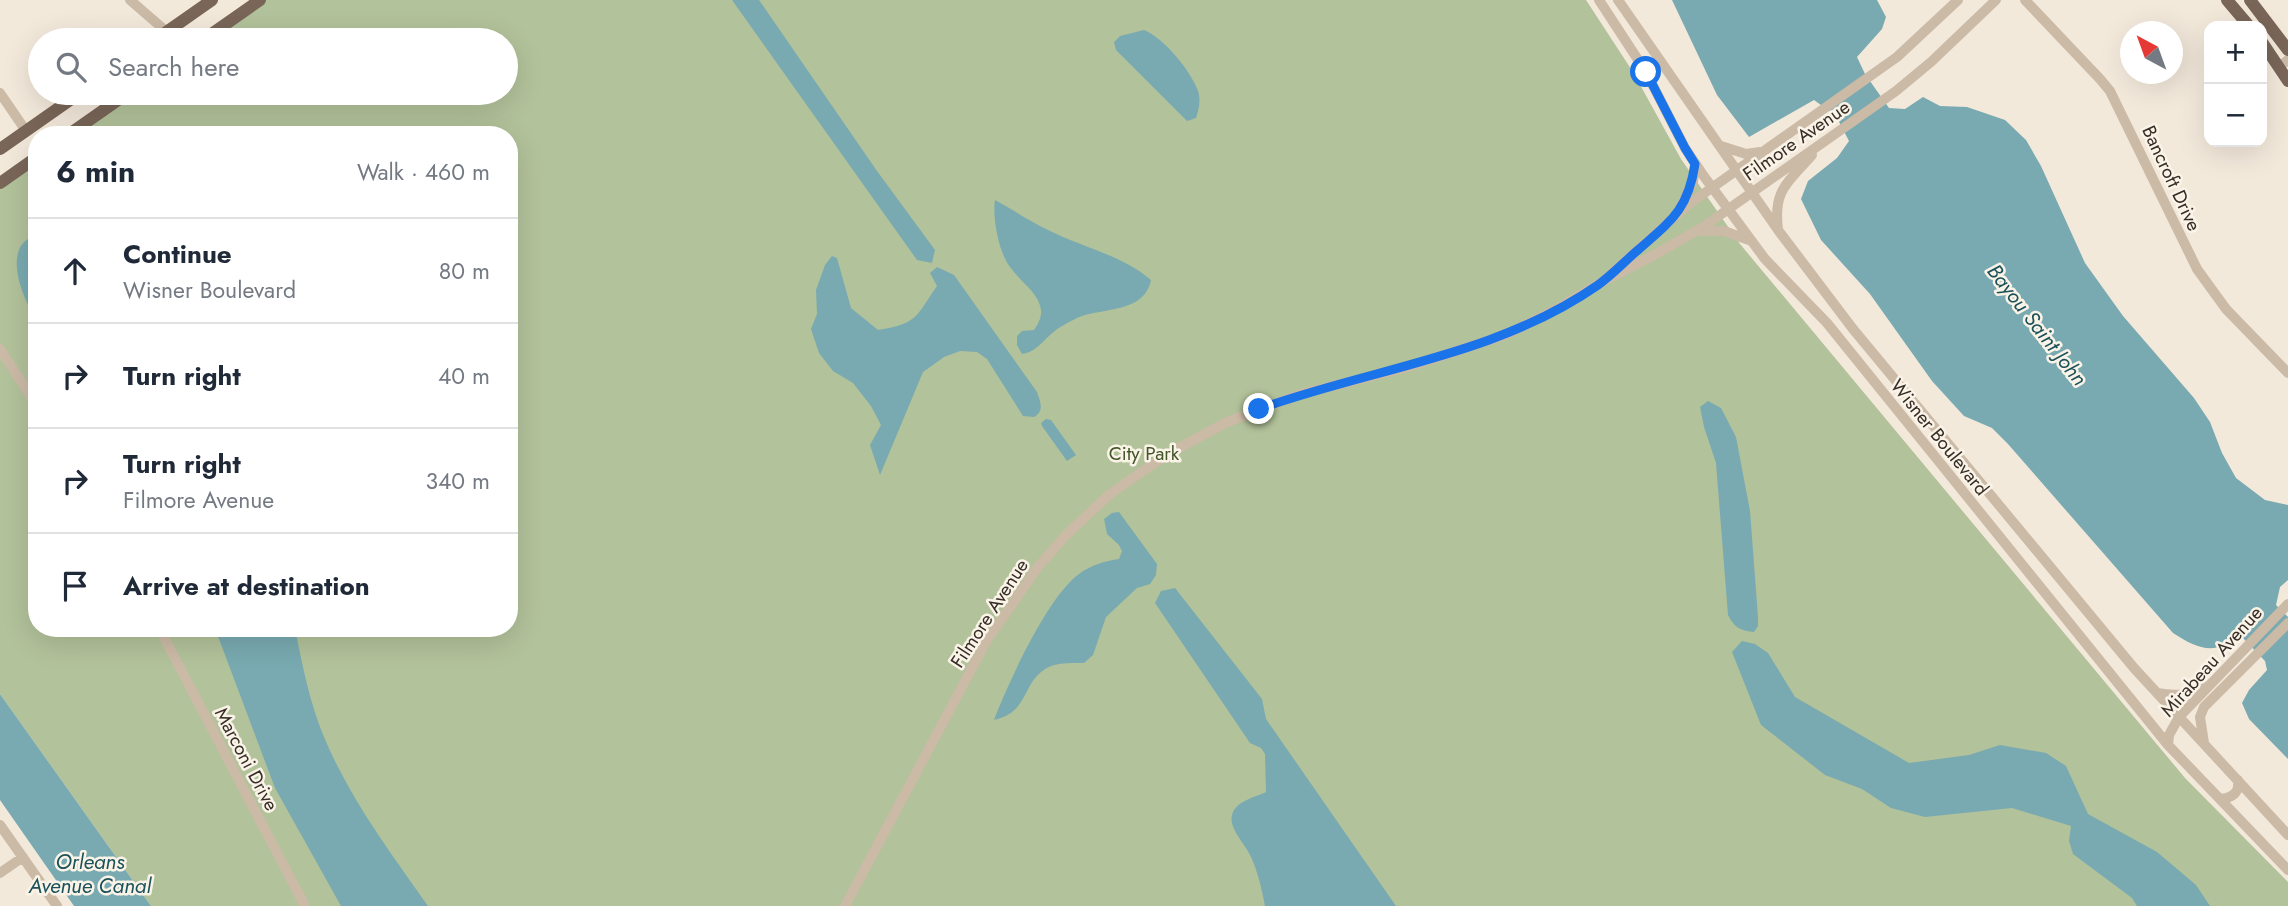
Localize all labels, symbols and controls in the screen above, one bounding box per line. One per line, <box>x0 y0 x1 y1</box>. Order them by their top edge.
north arrow <box>2120 21 2183 84</box>
map controls <box>2204 21 2267 147</box>
button: + <box>2204 21 2267 84</box>
search box <box>28 28 518 105</box>
icon: search <box>52 48 90 86</box>
text: Search here <box>108 48 240 86</box>
route start <box>1630 56 1661 87</box>
button: − <box>2204 84 2267 147</box>
street label: Filmore Avenue <box>1737 93 1855 187</box>
street label: Bancroft Drive <box>2135 121 2208 235</box>
text: 6 min <box>56 150 135 193</box>
text: Walk · 460 m <box>357 155 490 189</box>
text: Continue <box>123 235 232 273</box>
icon: ahead <box>56 252 94 290</box>
text: 80 m <box>439 254 490 288</box>
water label: Bayou Saint John <box>1980 258 2094 392</box>
text: Wisner Boulevard <box>123 273 296 307</box>
icon: right <box>56 357 94 395</box>
text: Turn right <box>123 357 241 395</box>
text: 40 m <box>438 359 490 393</box>
street label: Wisner Boulevard <box>1884 373 1995 501</box>
route end <box>1243 393 1274 424</box>
park label: City Park <box>1109 440 1180 467</box>
text: Turn right <box>123 445 241 483</box>
icon: right <box>56 462 94 500</box>
text: 340 m <box>425 464 490 498</box>
text: Filmore Avenue <box>123 483 274 517</box>
street label: Filmore Avenue <box>944 553 1035 673</box>
icon: arrive <box>56 567 94 605</box>
text: Arrive at destination <box>123 567 370 605</box>
street label: Mirabeau Avenue <box>2154 600 2269 723</box>
street label: Marconi Drive <box>208 703 285 816</box>
water label: Orleans Avenue Canal <box>28 847 152 901</box>

